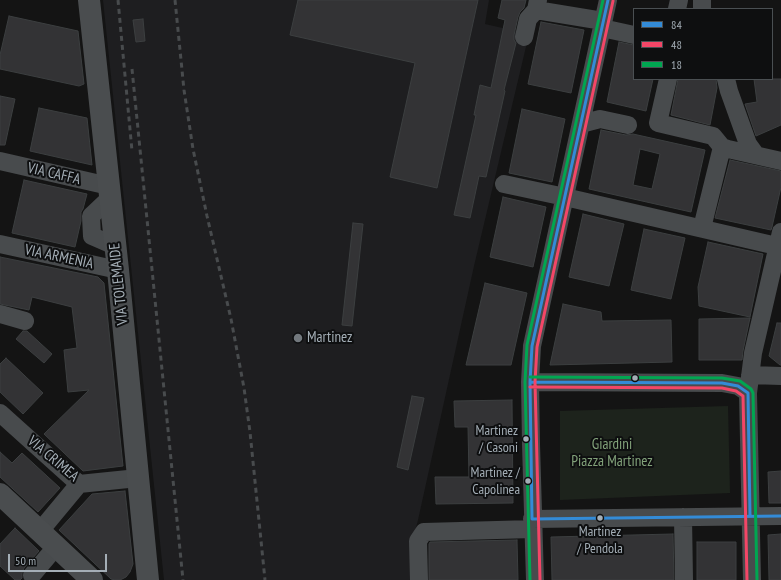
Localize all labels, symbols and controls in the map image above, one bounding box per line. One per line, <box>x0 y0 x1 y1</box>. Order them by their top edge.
legend <box>633 8 773 80</box>
text: 84 <box>671 17 682 32</box>
text: 48 <box>671 37 682 52</box>
text: 18 <box>671 57 682 72</box>
street label: VIA CAFFA <box>26 159 82 189</box>
street label: VIA ARMENIA <box>23 241 95 273</box>
street label: VIA TOLEMAIDE <box>106 242 132 326</box>
place label: Martinez <box>307 329 352 347</box>
marker: Martinez <box>292 332 304 344</box>
unlabelled marker <box>630 373 640 383</box>
place label: Martinez / Casoni <box>476 423 518 456</box>
street label: VIA CRIMEA <box>24 432 82 486</box>
marker: Martinez / Casoni <box>521 434 531 444</box>
park label: Giardini Piazza Martinez <box>571 436 653 471</box>
place label: Martinez / Capolinea <box>470 465 520 498</box>
marker: Martinez / Capolinea <box>523 476 533 486</box>
marker: Martinez / Pendola <box>595 513 605 523</box>
place label: Martinez / Pendola <box>577 524 623 556</box>
scale bar <box>10 546 109 572</box>
text: 50 m <box>15 553 36 568</box>

